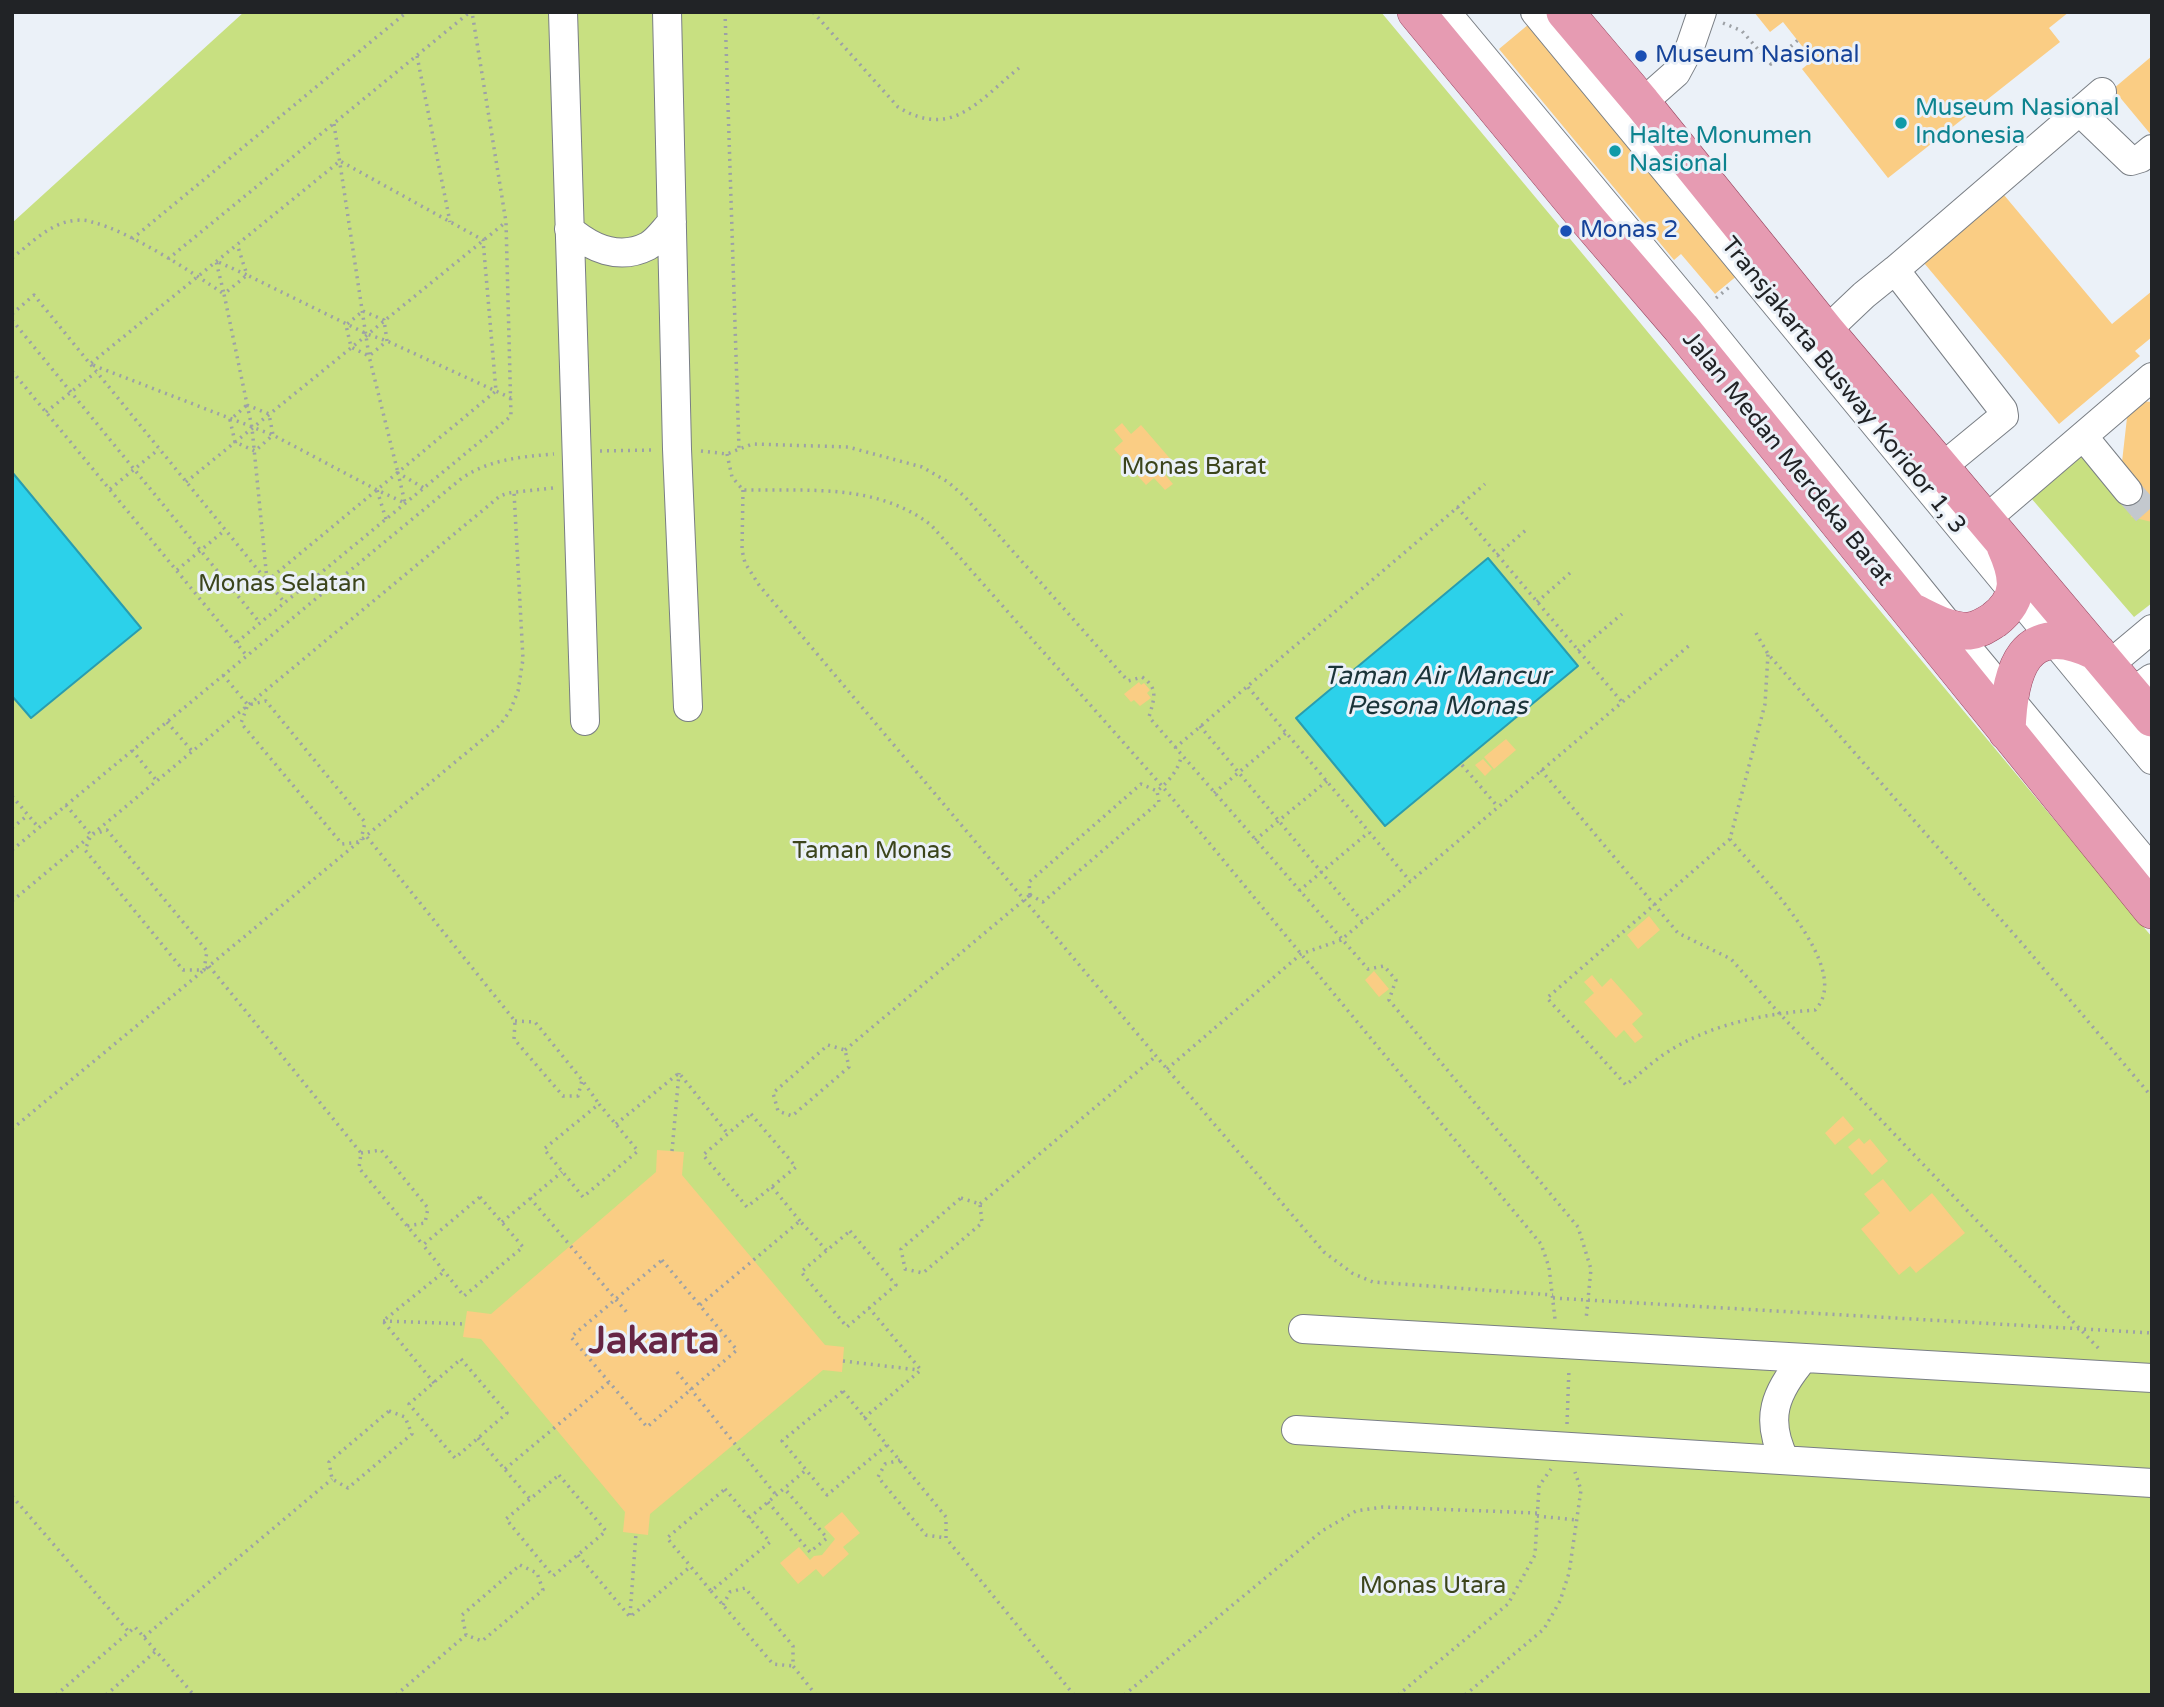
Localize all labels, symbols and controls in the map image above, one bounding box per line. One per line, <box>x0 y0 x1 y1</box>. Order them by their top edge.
place label: Museum Nasional <box>1655 42 1859 70</box>
marker: Museum Nasional <box>1633 48 1649 64</box>
place label: Museum Nasional Indonesia <box>1915 95 2119 151</box>
marker: Museum Nasional Indonesia <box>1893 115 1909 131</box>
place label: Halte Monumen Nasional <box>1629 123 1812 179</box>
marker: Halte Monumen Nasional <box>1607 143 1623 159</box>
place label: Monas 2 <box>1580 217 1678 245</box>
marker: Monas 2 <box>1558 223 1574 239</box>
street label: Transjakarta Busway Koridor 1, 3 <box>1714 232 1972 540</box>
street label: Jalan Medan Merdeka Barat <box>1675 326 1899 592</box>
park label: Monas Barat <box>1122 454 1266 482</box>
park label: Monas Selatan <box>198 571 366 599</box>
water label: Taman Air Mancur Pesona Monas <box>1323 661 1551 722</box>
park label: Taman Monas <box>792 838 952 866</box>
district label: Jakarta <box>588 1320 720 1366</box>
park label: Monas Utara <box>1360 1573 1506 1601</box>

